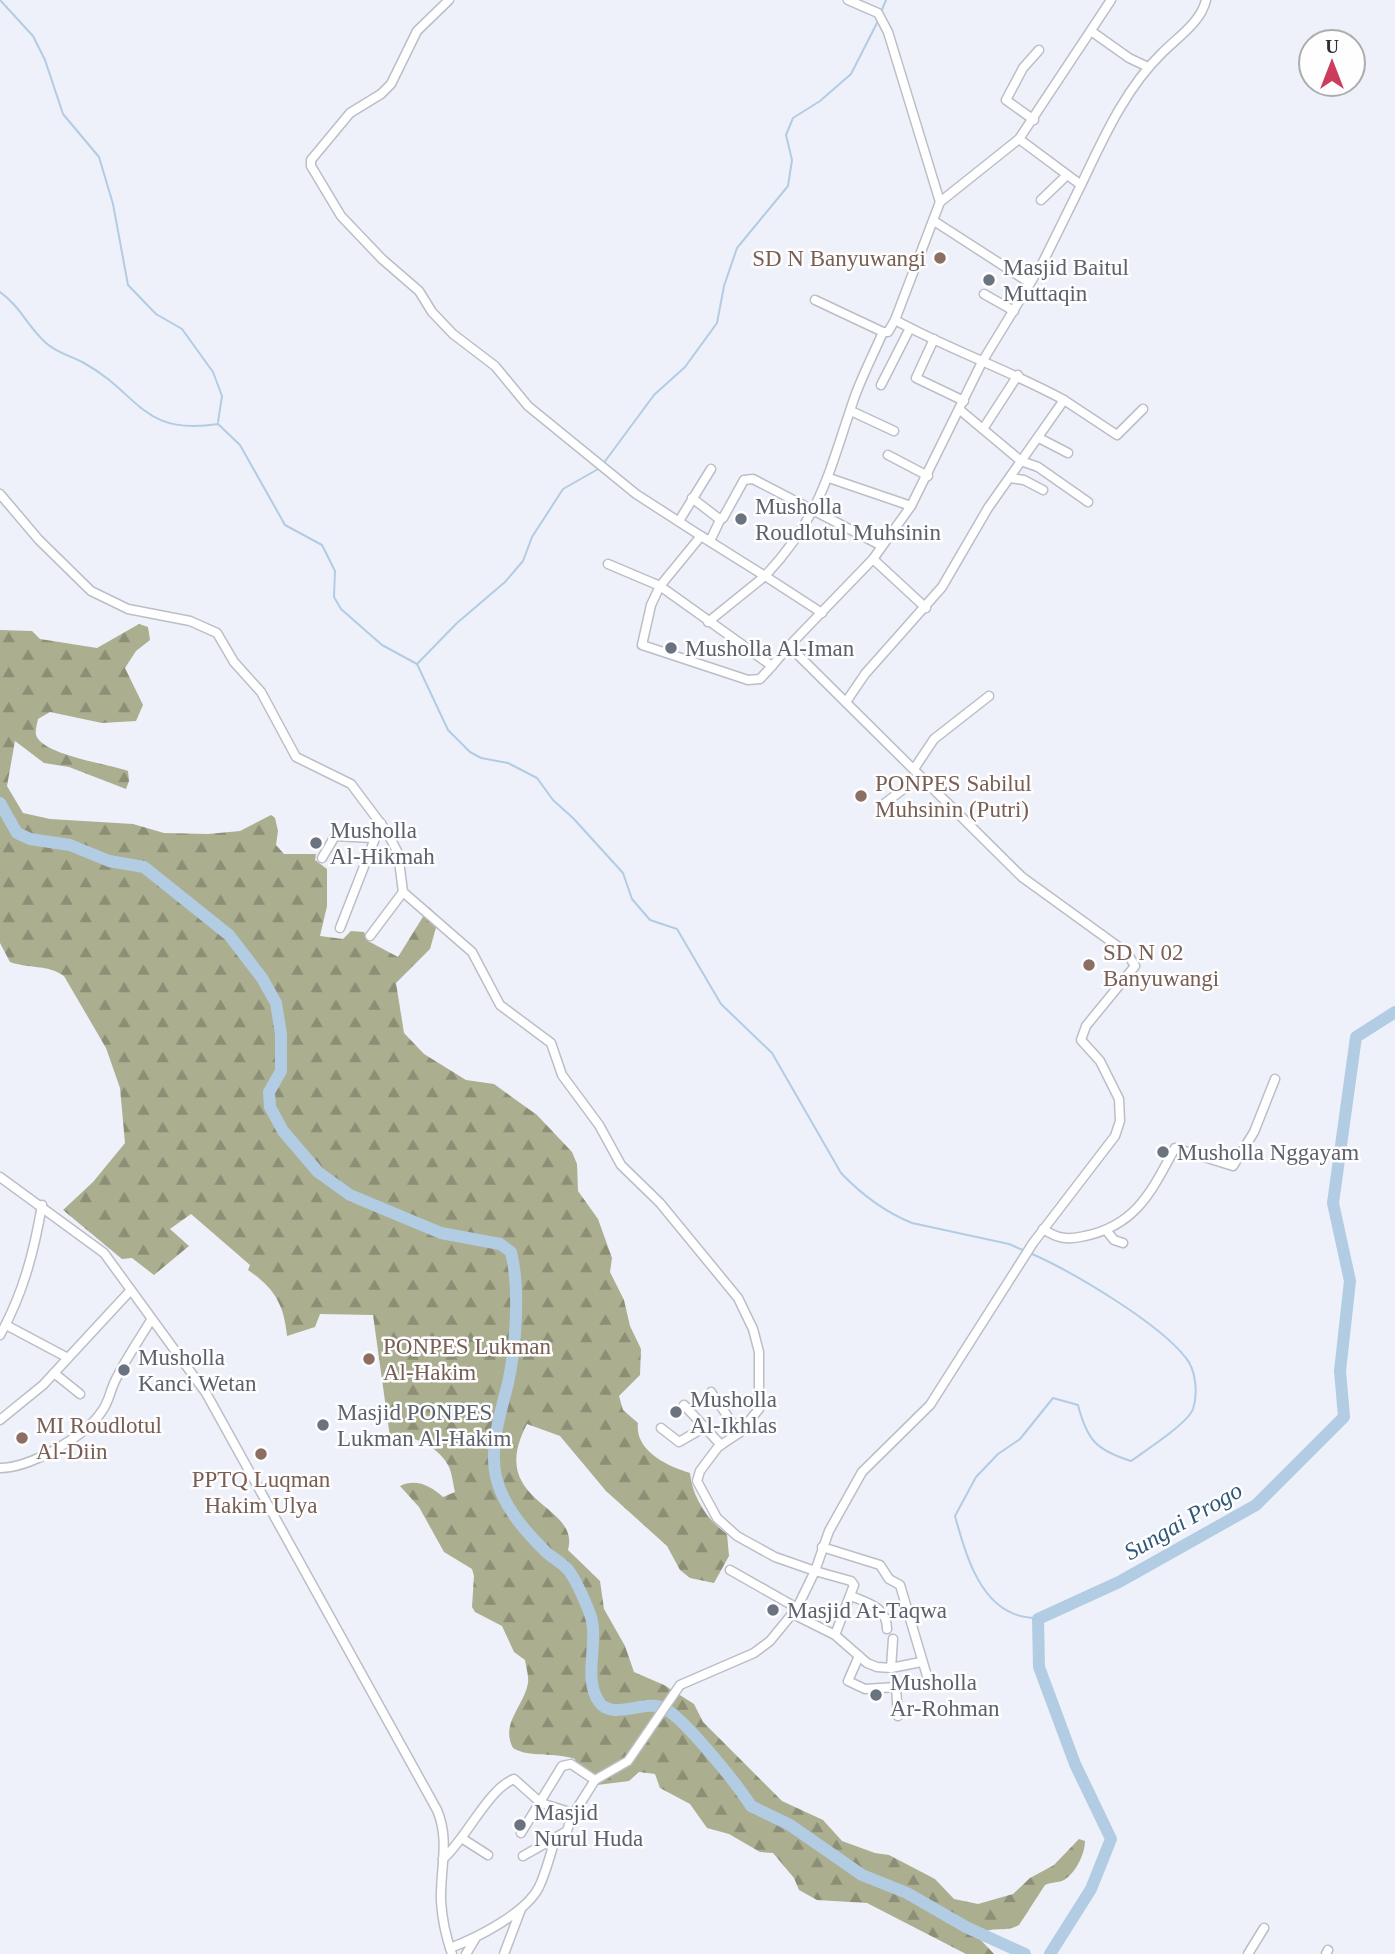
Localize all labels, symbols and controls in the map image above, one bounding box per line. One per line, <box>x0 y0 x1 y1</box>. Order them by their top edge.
north arrow <box>1297 28 1367 98</box>
text: U <box>1325 36 1339 57</box>
place label: SD N Banyuwangi <box>752 246 926 271</box>
marker: SD N Banyuwangi <box>932 250 948 266</box>
place label: Masjid Baitul Muttaqin <box>1003 255 1129 306</box>
marker: Masjid Baitul Muttaqin <box>981 272 997 288</box>
place label: Musholla Roudlotul Muhsinin <box>755 494 941 545</box>
marker: Musholla Roudlotul Muhsinin <box>733 511 749 527</box>
place label: Musholla Al-Iman <box>685 636 855 661</box>
marker: Musholla Al-Iman <box>663 640 679 656</box>
place label: PONPES Sabilul Muhsinin (Putri) <box>875 771 1032 822</box>
marker: PONPES Sabilul Muhsinin (Putri) <box>853 788 869 804</box>
place label: Musholla Al-Hikmah <box>330 818 435 869</box>
marker: Musholla Al-Hikmah <box>308 835 324 851</box>
place label: SD N 02 Banyuwangi <box>1103 940 1219 991</box>
marker: SD N 02 Banyuwangi <box>1081 957 1097 973</box>
place label: Musholla Nggayam <box>1177 1140 1359 1165</box>
marker: Musholla Nggayam <box>1155 1144 1171 1160</box>
place label: PONPES Lukman Al-Hakim <box>383 1334 552 1385</box>
place label: Musholla Kanci Wetan <box>138 1345 257 1396</box>
marker: PONPES Lukman Al-Hakim <box>361 1351 377 1367</box>
marker: Musholla Kanci Wetan <box>116 1362 132 1378</box>
place label: Musholla Al-Ikhlas <box>690 1387 777 1438</box>
place label: Masjid PONPES Lukman Al-Hakim <box>337 1400 511 1451</box>
marker: Musholla Al-Ikhlas <box>668 1404 684 1420</box>
place label: MI Roudlotul Al-Diin <box>36 1413 162 1464</box>
marker: Masjid PONPES Lukman Al-Hakim <box>315 1417 331 1433</box>
marker: MI Roudlotul Al-Diin <box>14 1430 30 1446</box>
marker: PPTQ Luqman Hakim Ulya <box>253 1446 269 1462</box>
place label: PPTQ Luqman Hakim Ulya <box>192 1467 331 1518</box>
water label: Sungai Progo <box>1119 1477 1247 1565</box>
place label: Masjid At-Taqwa <box>787 1598 947 1623</box>
marker: Masjid At-Taqwa <box>765 1602 781 1618</box>
place label: Musholla Ar-Rohman <box>890 1670 1000 1721</box>
marker: Musholla Ar-Rohman <box>868 1687 884 1703</box>
place label: Masjid Nurul Huda <box>534 1800 643 1851</box>
marker: Masjid Nurul Huda <box>512 1817 528 1833</box>

